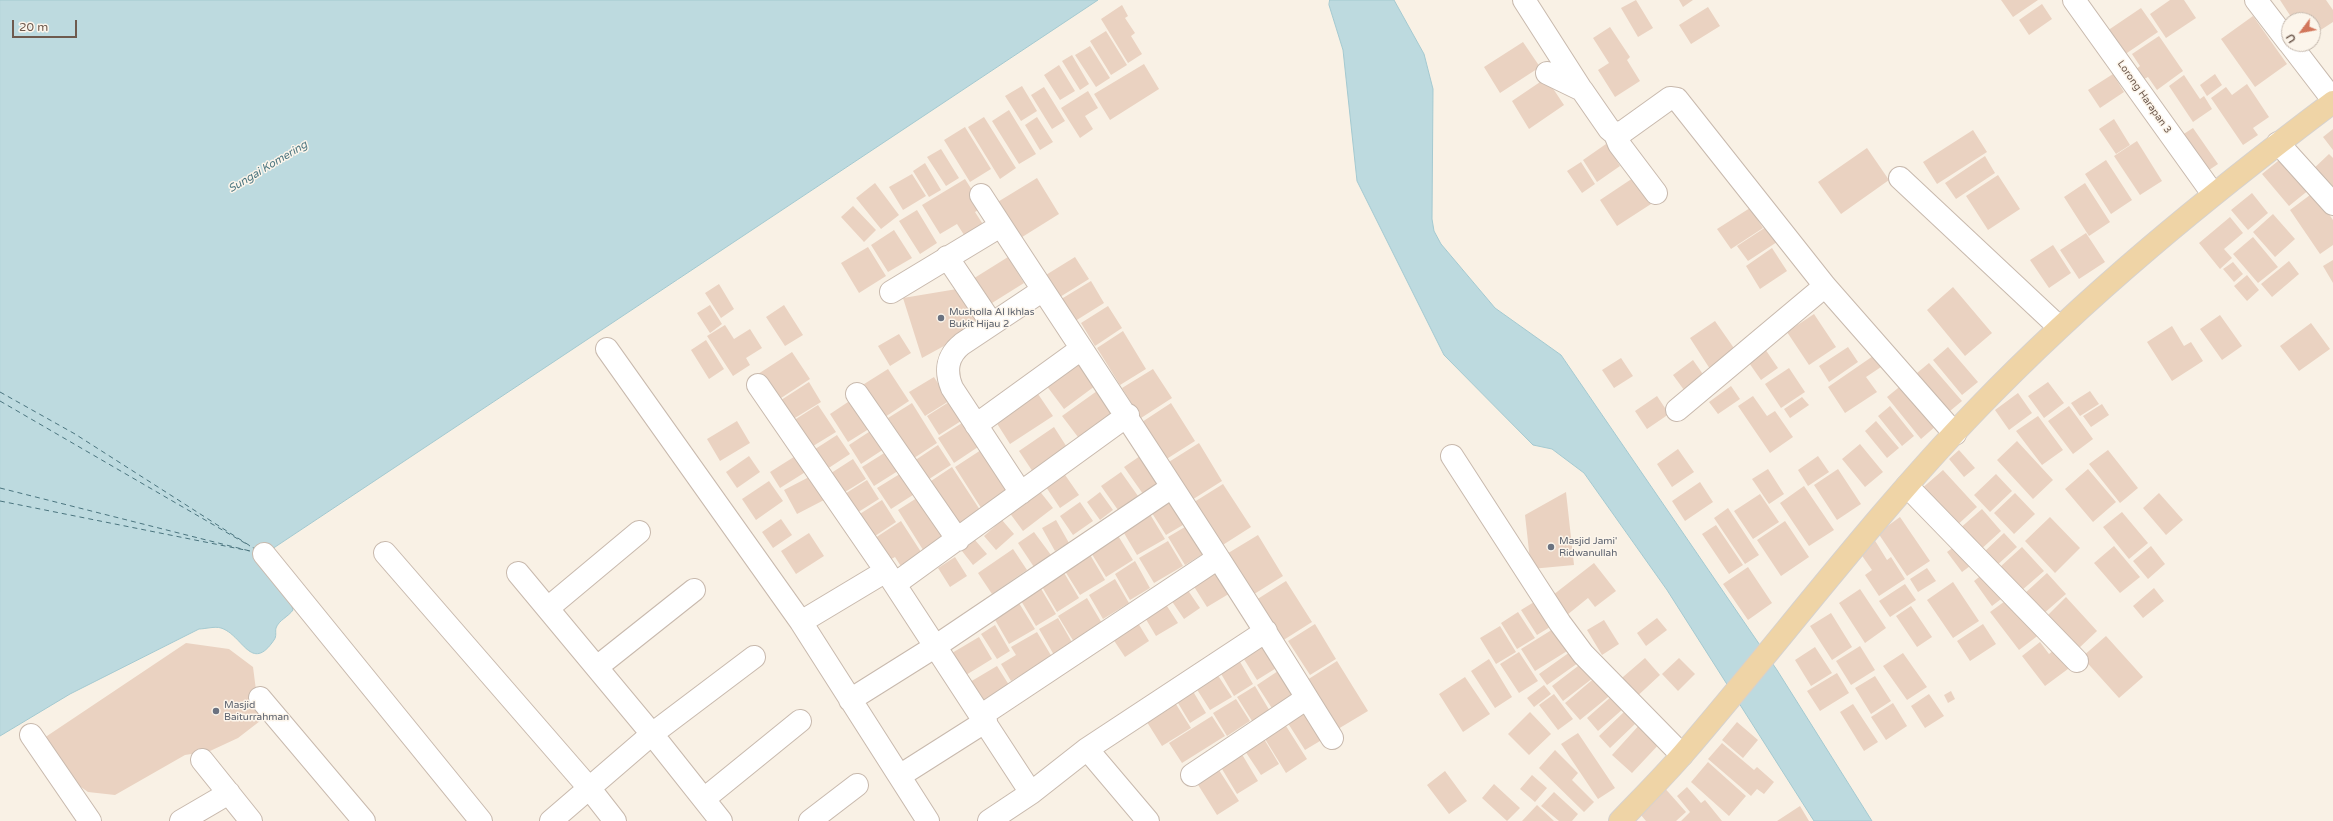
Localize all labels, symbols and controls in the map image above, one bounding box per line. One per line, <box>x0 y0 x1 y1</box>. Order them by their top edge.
scale bar <box>14 12 79 38</box>
north arrow <box>2281 12 2321 52</box>
text: 20 m <box>19 20 48 34</box>
text: U <box>2284 31 2299 45</box>
street label: Lorong Harapan 3 <box>2114 58 2174 136</box>
water label: Sungai Komering <box>226 138 310 196</box>
place label: Musholla Al Ikhlas Bukit Hijau 2 <box>949 306 1034 330</box>
marker: Musholla Al Ikhlas Bukit Hijau 2 <box>936 313 946 323</box>
place label: Masjid Jami' Ridwanullah <box>1559 535 1617 558</box>
marker: Masjid Jami' Ridwanullah <box>1546 542 1556 552</box>
place label: Masjid Baiturrahman <box>224 699 289 722</box>
marker: Masjid Baiturrahman <box>211 706 221 716</box>

